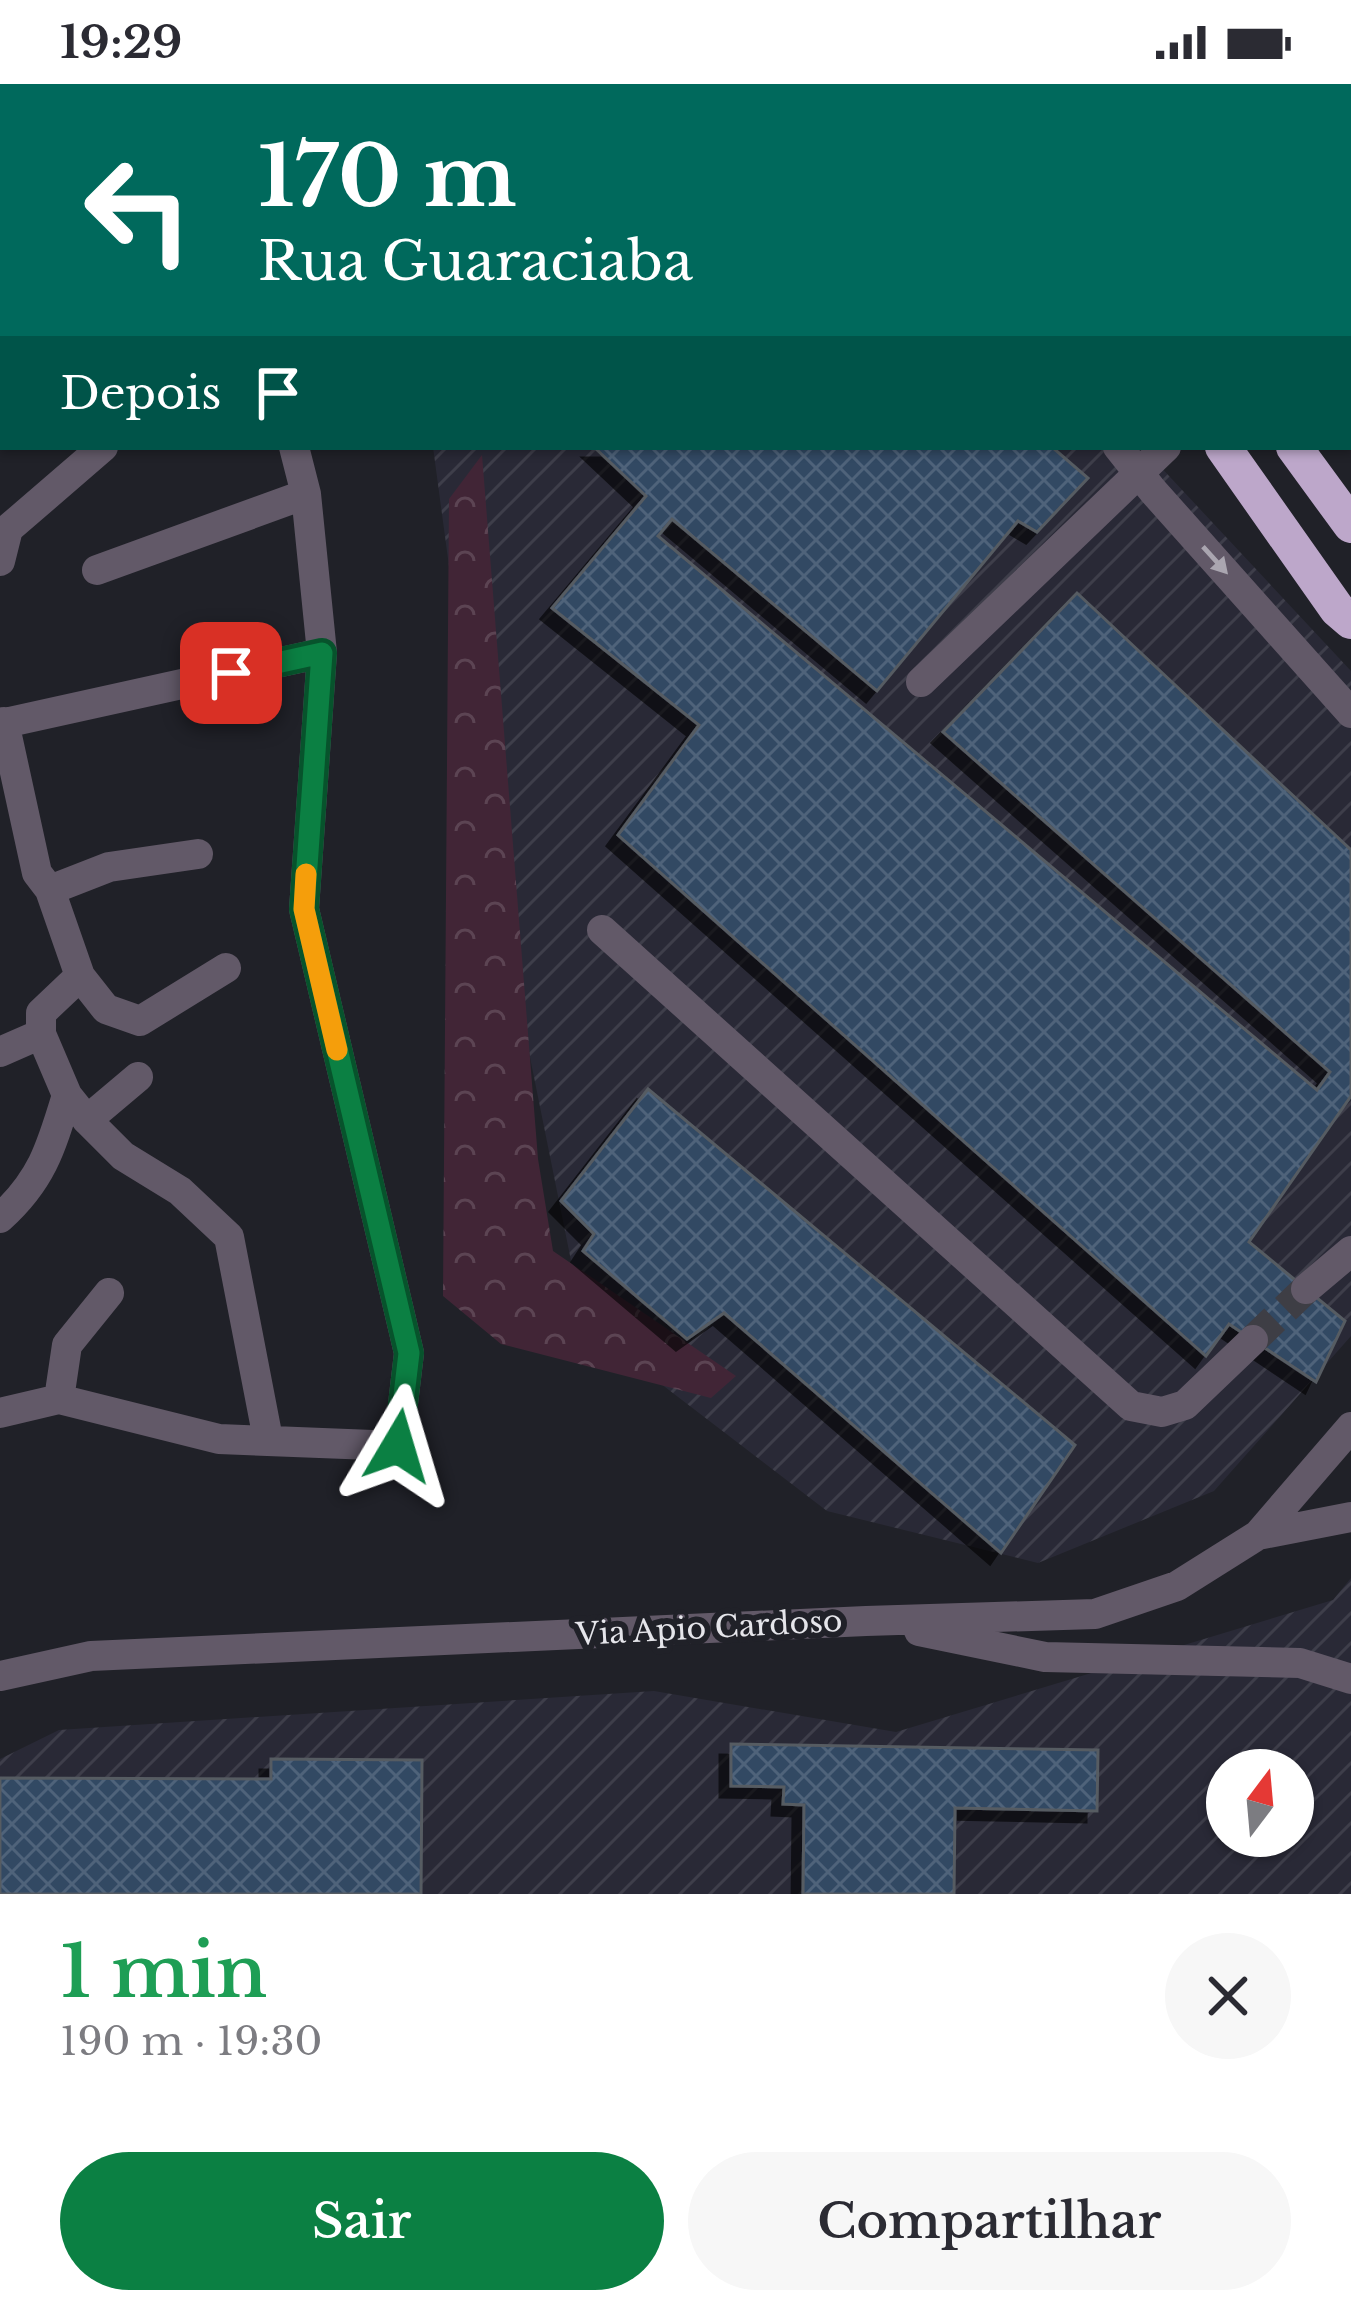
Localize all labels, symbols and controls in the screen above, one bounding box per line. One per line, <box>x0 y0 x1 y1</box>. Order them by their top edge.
text: 19:29 <box>60 14 182 70</box>
text: 170 m <box>258 125 517 229</box>
icon: left <box>60 132 216 288</box>
text: Rua Guaraciaba <box>258 228 693 295</box>
icon: arrive <box>245 360 311 426</box>
text: Depois <box>60 365 221 421</box>
one-way arrow <box>1201 545 1227 575</box>
pin <box>180 622 282 724</box>
icon: arrive <box>198 640 264 706</box>
position arrow <box>335 1383 461 1509</box>
street label: Via Apio Cardoso <box>574 1602 843 1653</box>
north arrow <box>1206 1749 1314 1857</box>
map controls <box>1206 1749 1314 1857</box>
text: 1 min <box>60 1927 267 2016</box>
button: close <box>1165 1933 1291 2059</box>
text: 190 m · 19:30 <box>60 2017 322 2066</box>
button: Sair <box>60 2152 664 2290</box>
button: Compartilhar <box>688 2152 1291 2290</box>

